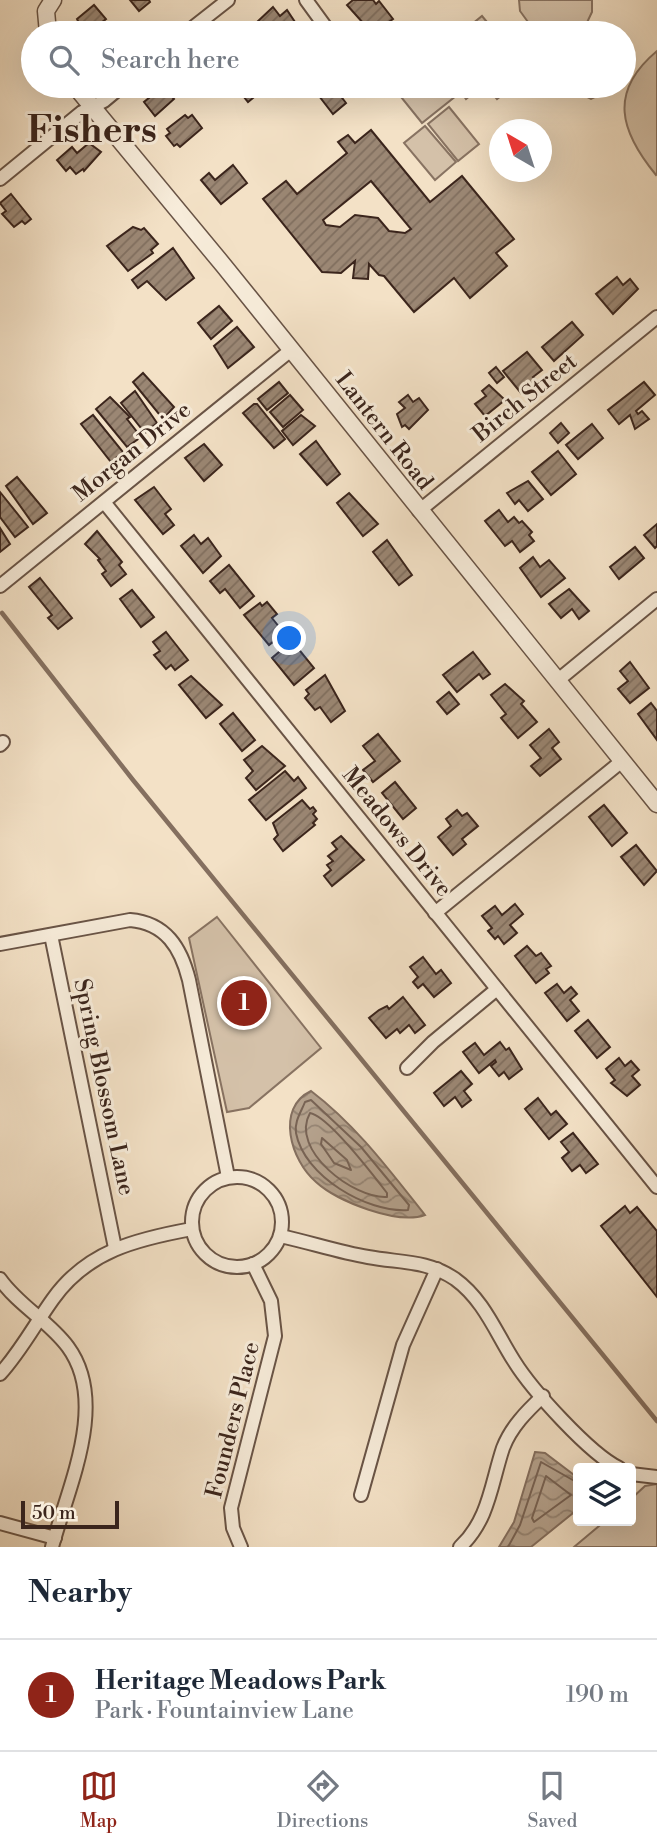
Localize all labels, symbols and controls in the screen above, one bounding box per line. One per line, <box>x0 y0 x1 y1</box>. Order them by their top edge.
search box <box>21 21 636 98</box>
icon: search <box>45 41 83 79</box>
text: Search here <box>101 44 240 76</box>
district label: Fishers <box>27 108 157 154</box>
north arrow <box>489 119 552 182</box>
street label: Birch Street <box>467 348 583 449</box>
street label: Lantern Road <box>329 366 439 496</box>
street label: Morgan Drive <box>67 396 197 508</box>
your location <box>272 621 306 655</box>
street label: Meadows Drive <box>336 762 458 902</box>
street label: Spring Blossom Lane <box>67 976 141 1198</box>
pin: 1 <box>221 977 267 1029</box>
street label: Founders Place <box>200 1339 266 1501</box>
map controls <box>573 1463 636 1526</box>
button: layers <box>573 1463 636 1526</box>
scale bar <box>21 1498 119 1530</box>
text: 50 m <box>32 1501 76 1525</box>
text: Nearby <box>28 1574 132 1612</box>
text: Heritage Meadows Park <box>95 1665 386 1697</box>
text: 1 <box>45 1681 57 1709</box>
text: 190 m <box>566 1681 629 1709</box>
text: Park · Fountainview Lane <box>95 1697 354 1725</box>
tab: Map <box>80 1767 118 1833</box>
tab: Directions <box>277 1767 368 1833</box>
tab: Saved <box>528 1767 577 1833</box>

